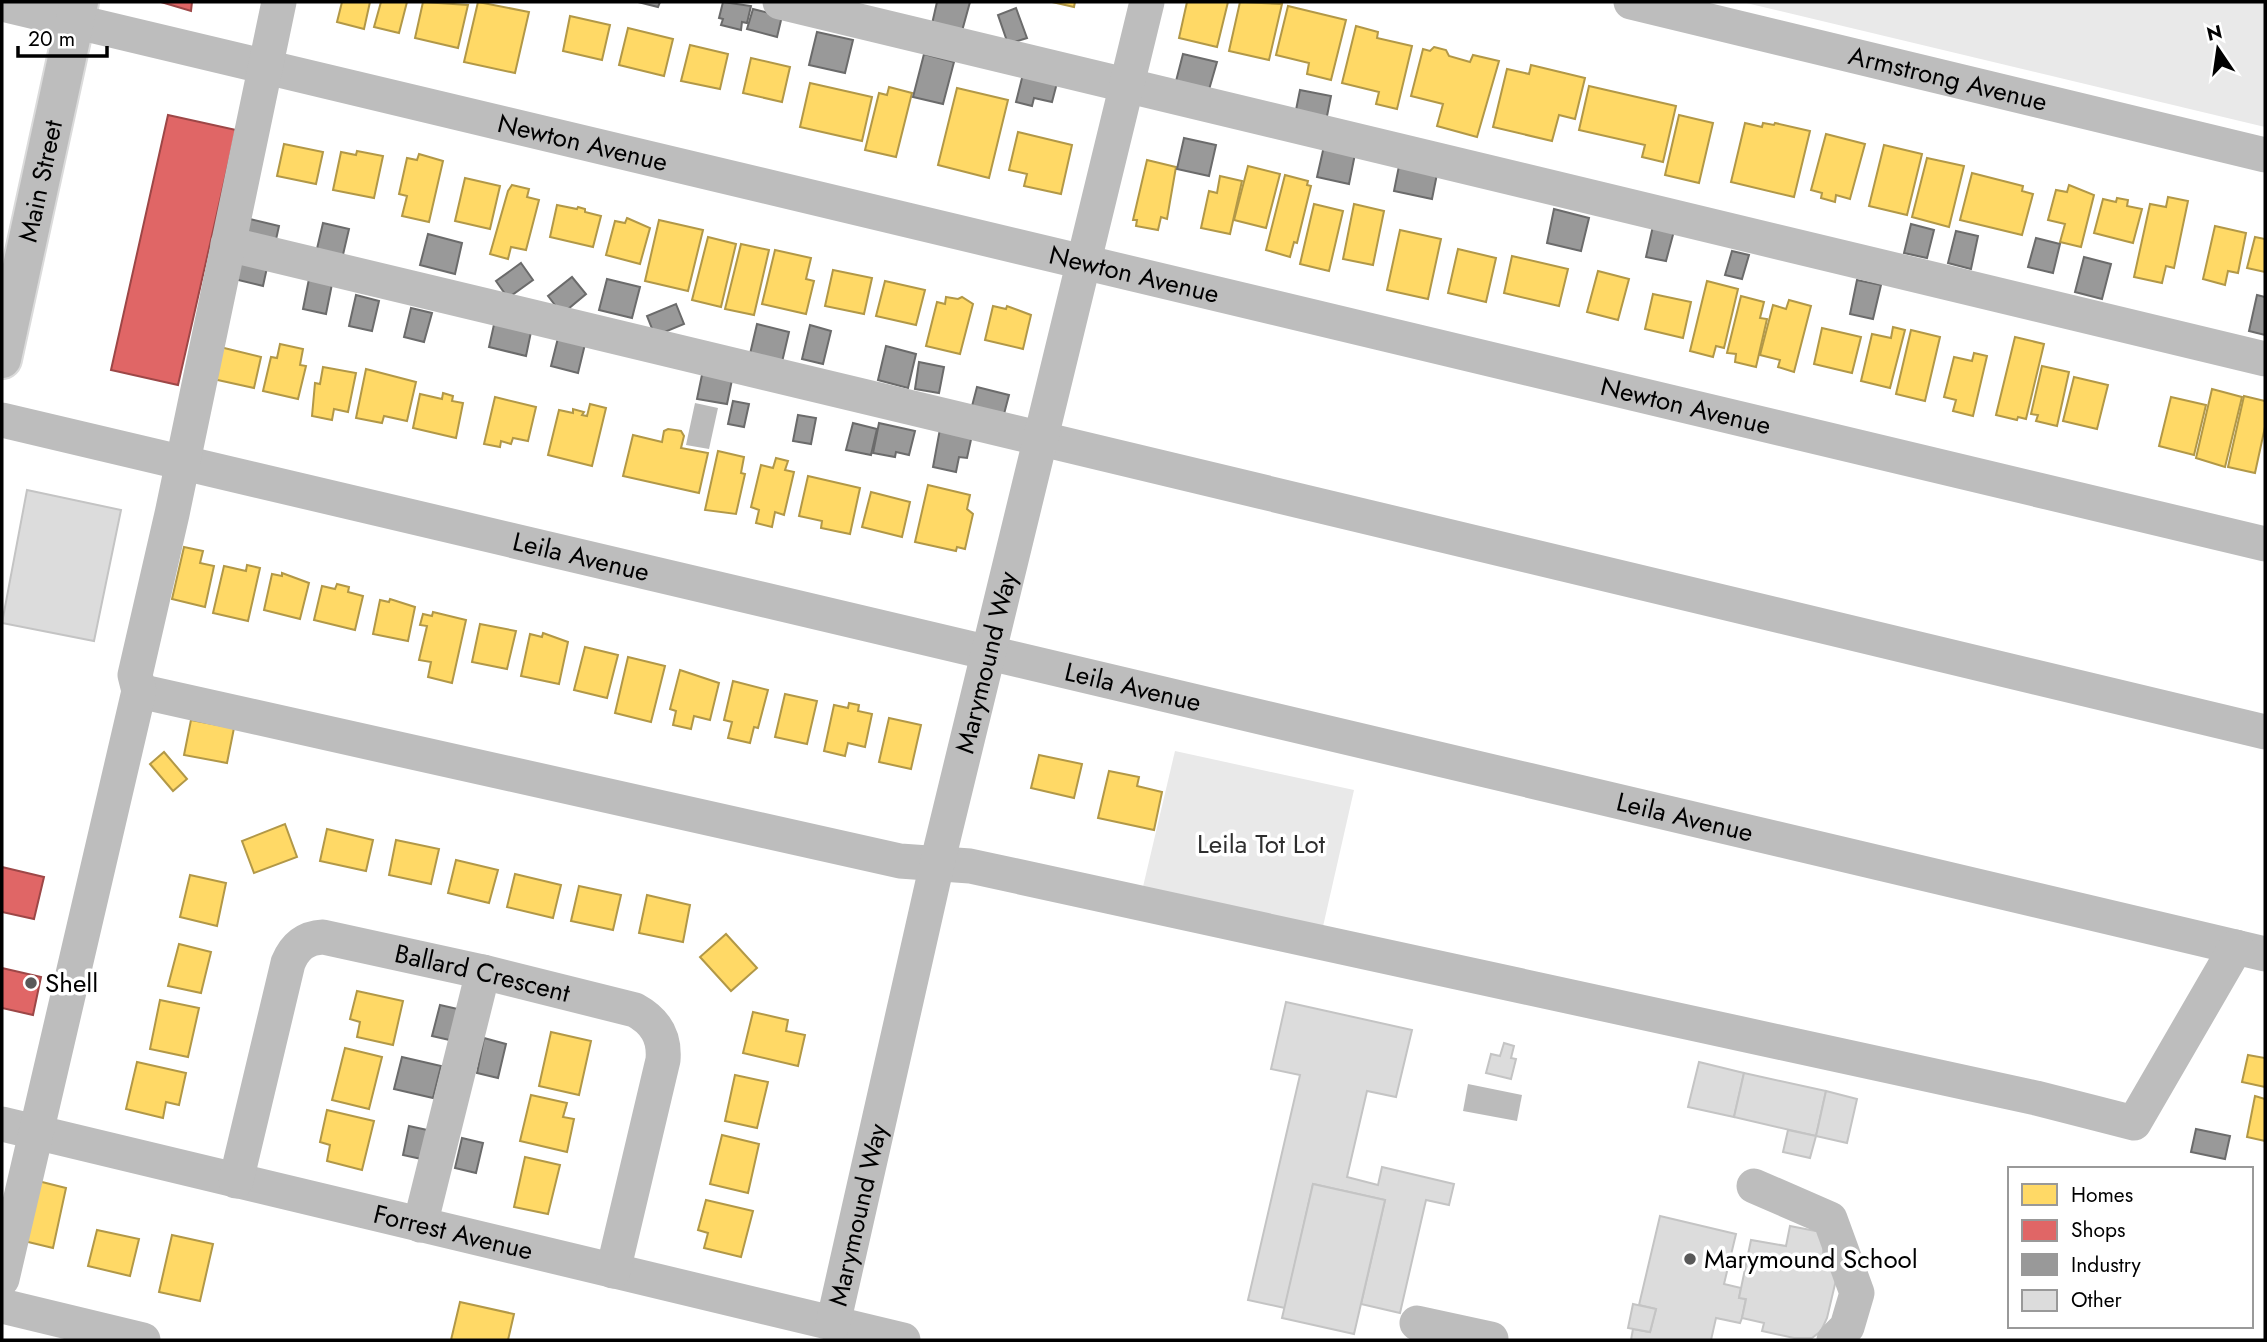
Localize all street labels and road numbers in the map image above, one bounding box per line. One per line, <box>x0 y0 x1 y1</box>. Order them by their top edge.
street label: Armstrong Avenue <box>1845 36 2051 121</box>
street label: Newton Avenue <box>494 104 672 181</box>
street label: Main Street <box>9 116 72 246</box>
street label: Newton Avenue <box>1045 236 1223 313</box>
street label: Newton Avenue <box>1597 367 1775 444</box>
street label: Leila Avenue <box>509 522 653 591</box>
street label: Marymound Way <box>946 567 1027 757</box>
street label: Leila Avenue <box>1061 652 1205 721</box>
street label: Leila Avenue <box>1613 783 1757 852</box>
street label: Ballard Crescent <box>391 934 575 1012</box>
street label: Marymound Way <box>819 1119 897 1310</box>
street label: Forrest Avenue <box>370 1195 537 1270</box>

